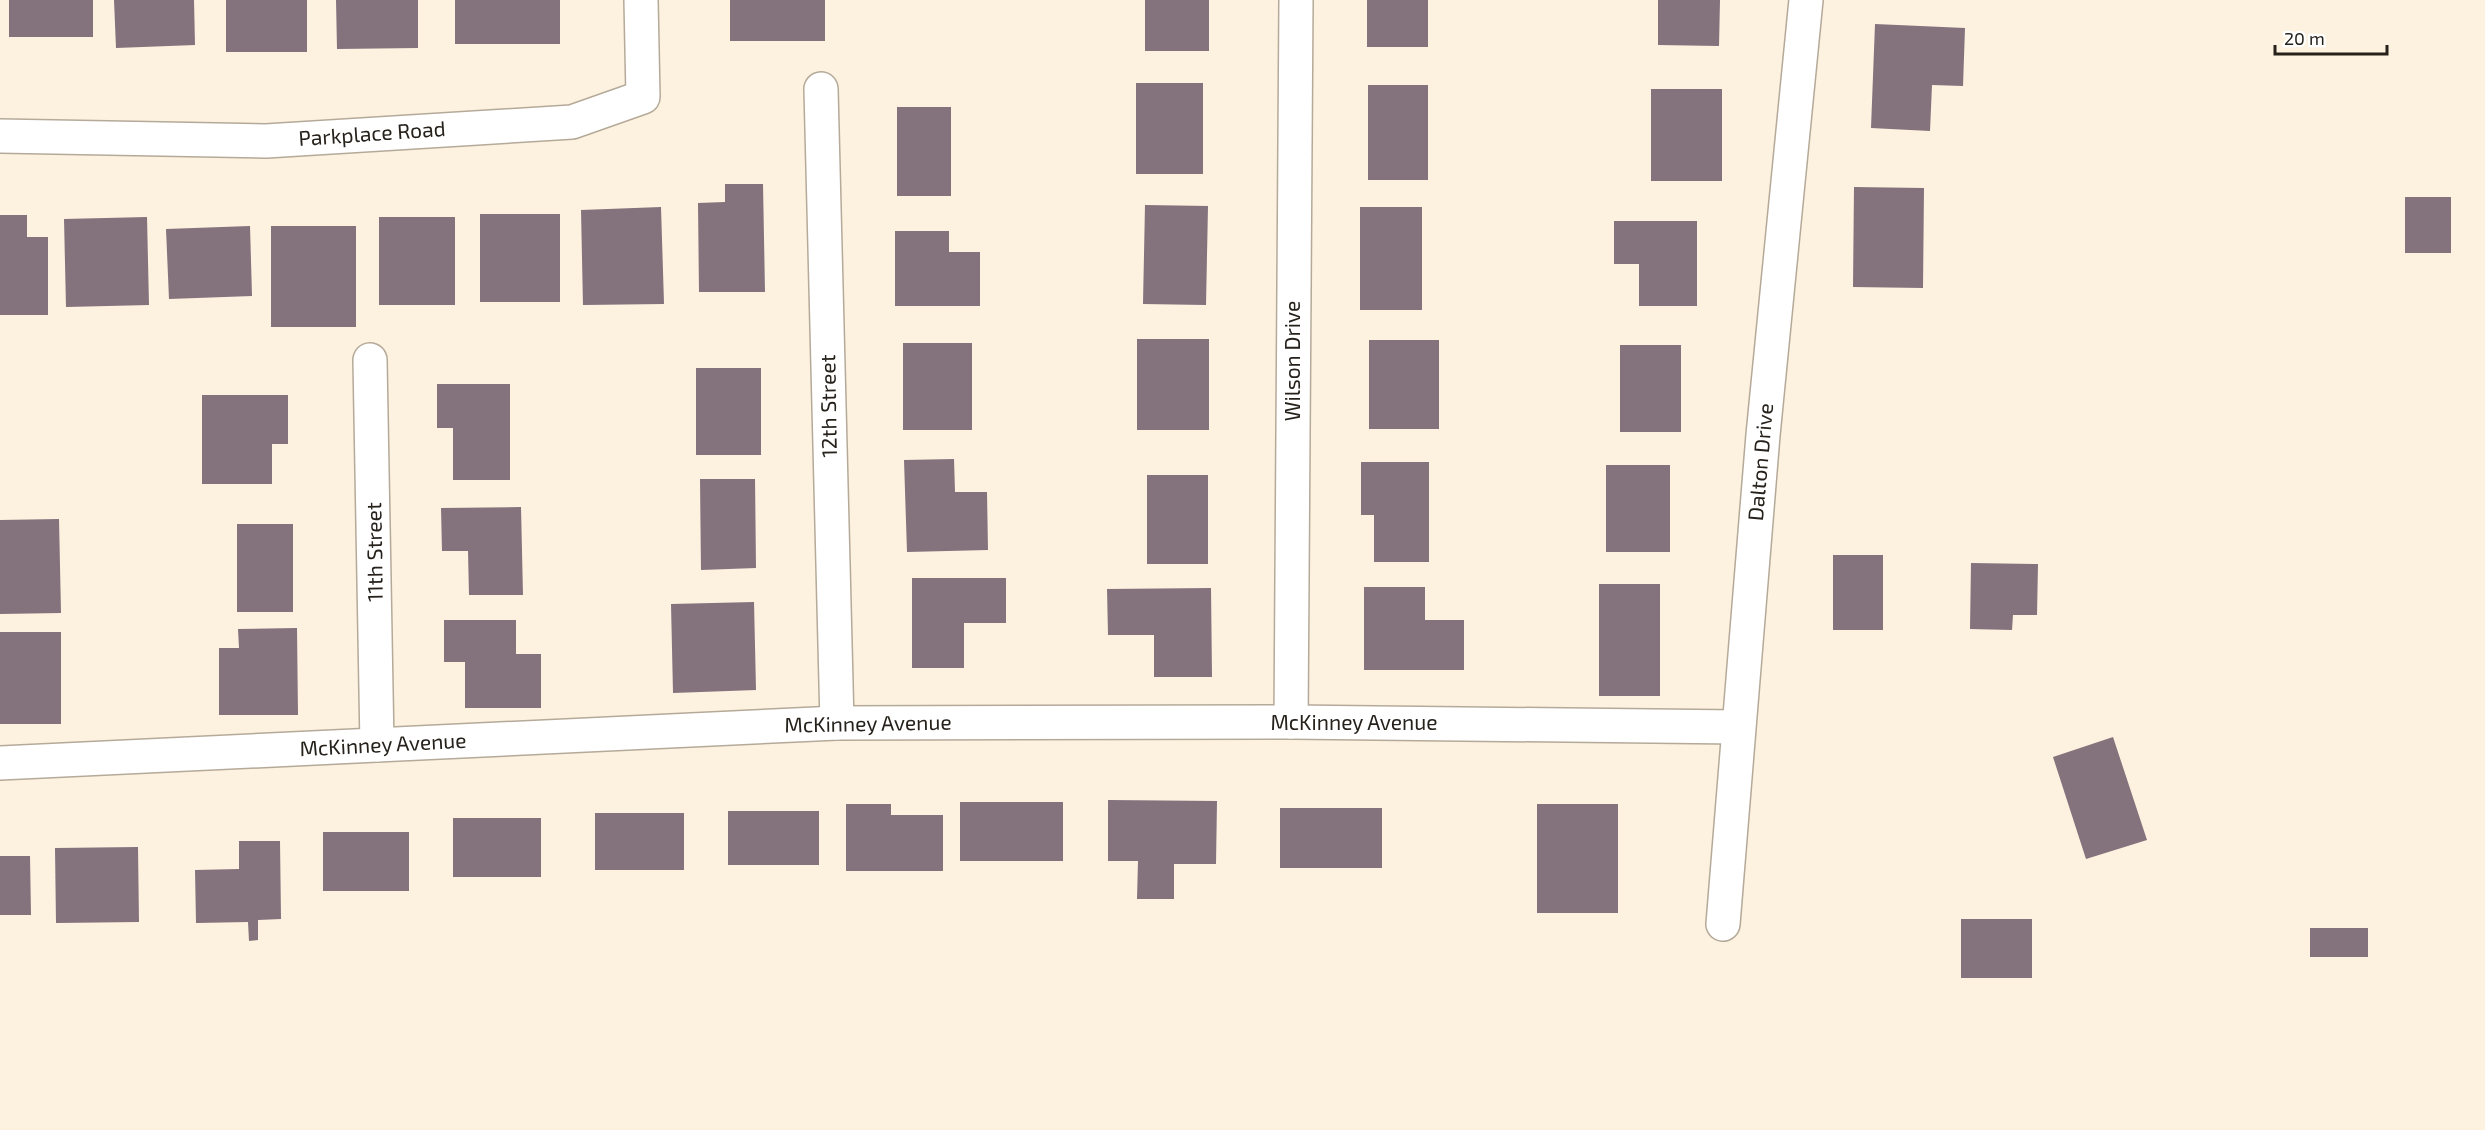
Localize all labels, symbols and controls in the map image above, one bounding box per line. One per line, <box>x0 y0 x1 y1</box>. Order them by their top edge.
scale bar <box>2275 18 2388 56</box>
text: 20 m <box>2284 27 2325 49</box>
street label: Parkplace Road <box>298 115 446 150</box>
street label: Wilson Drive <box>1279 301 1304 421</box>
street label: 12th Street <box>814 354 841 458</box>
street label: Dalton Drive <box>1742 402 1777 522</box>
street label: 11th Street <box>360 502 387 602</box>
street label: McKinney Avenue <box>784 709 952 736</box>
street label: McKinney Avenue <box>1270 709 1438 734</box>
street label: McKinney Avenue <box>299 727 467 760</box>

